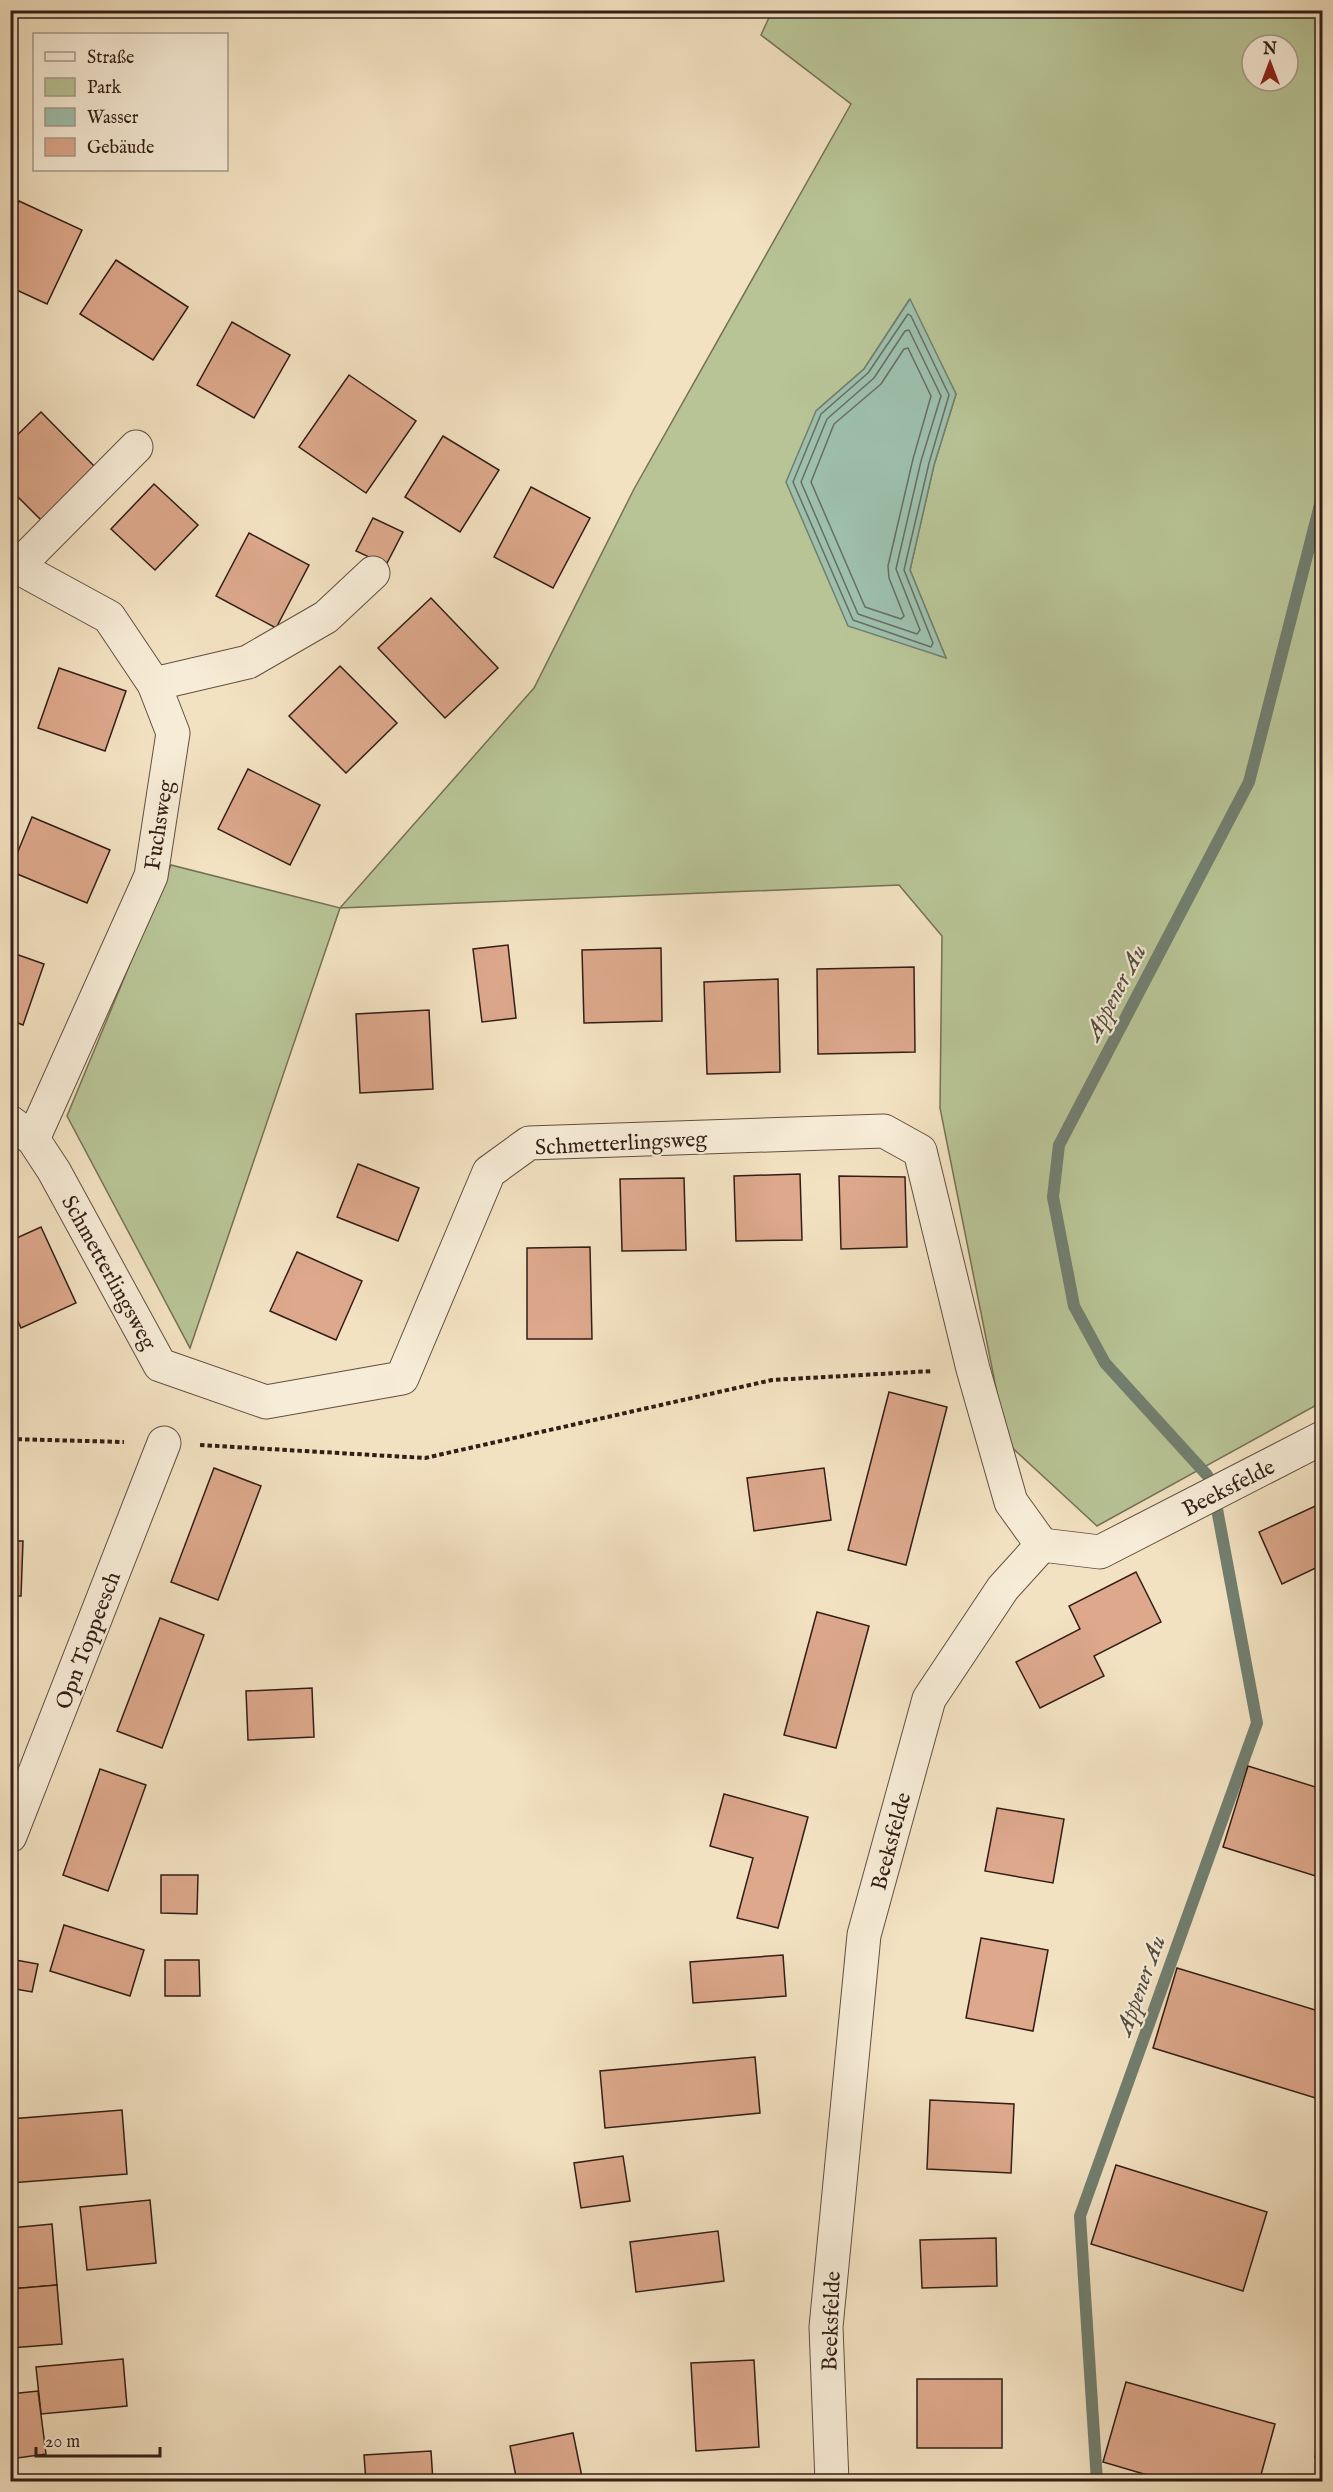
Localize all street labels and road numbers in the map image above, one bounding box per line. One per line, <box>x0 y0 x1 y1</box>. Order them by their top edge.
street label: Fuchsweg <box>139 777 181 872</box>
street label: Schmetterlingsweg <box>534 1125 709 1162</box>
street label: Schmetterlingsweg <box>54 1191 163 1356</box>
street label: Beeksfelde <box>1178 1454 1280 1524</box>
street label: Opn Toppeesch <box>50 1568 128 1714</box>
street label: Beeksfelde <box>865 1790 918 1893</box>
street label: Beeksfelde <box>816 2271 848 2372</box>

